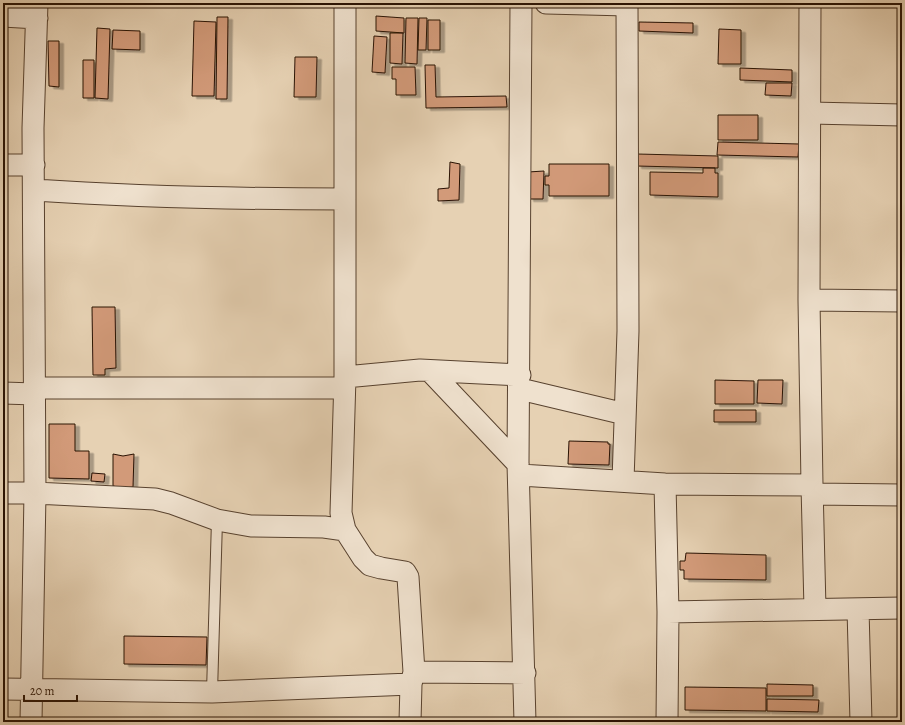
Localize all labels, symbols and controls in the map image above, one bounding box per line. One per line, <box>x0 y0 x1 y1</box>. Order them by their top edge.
scale bar <box>24 677 77 703</box>
text: 20 m <box>30 683 54 699</box>

